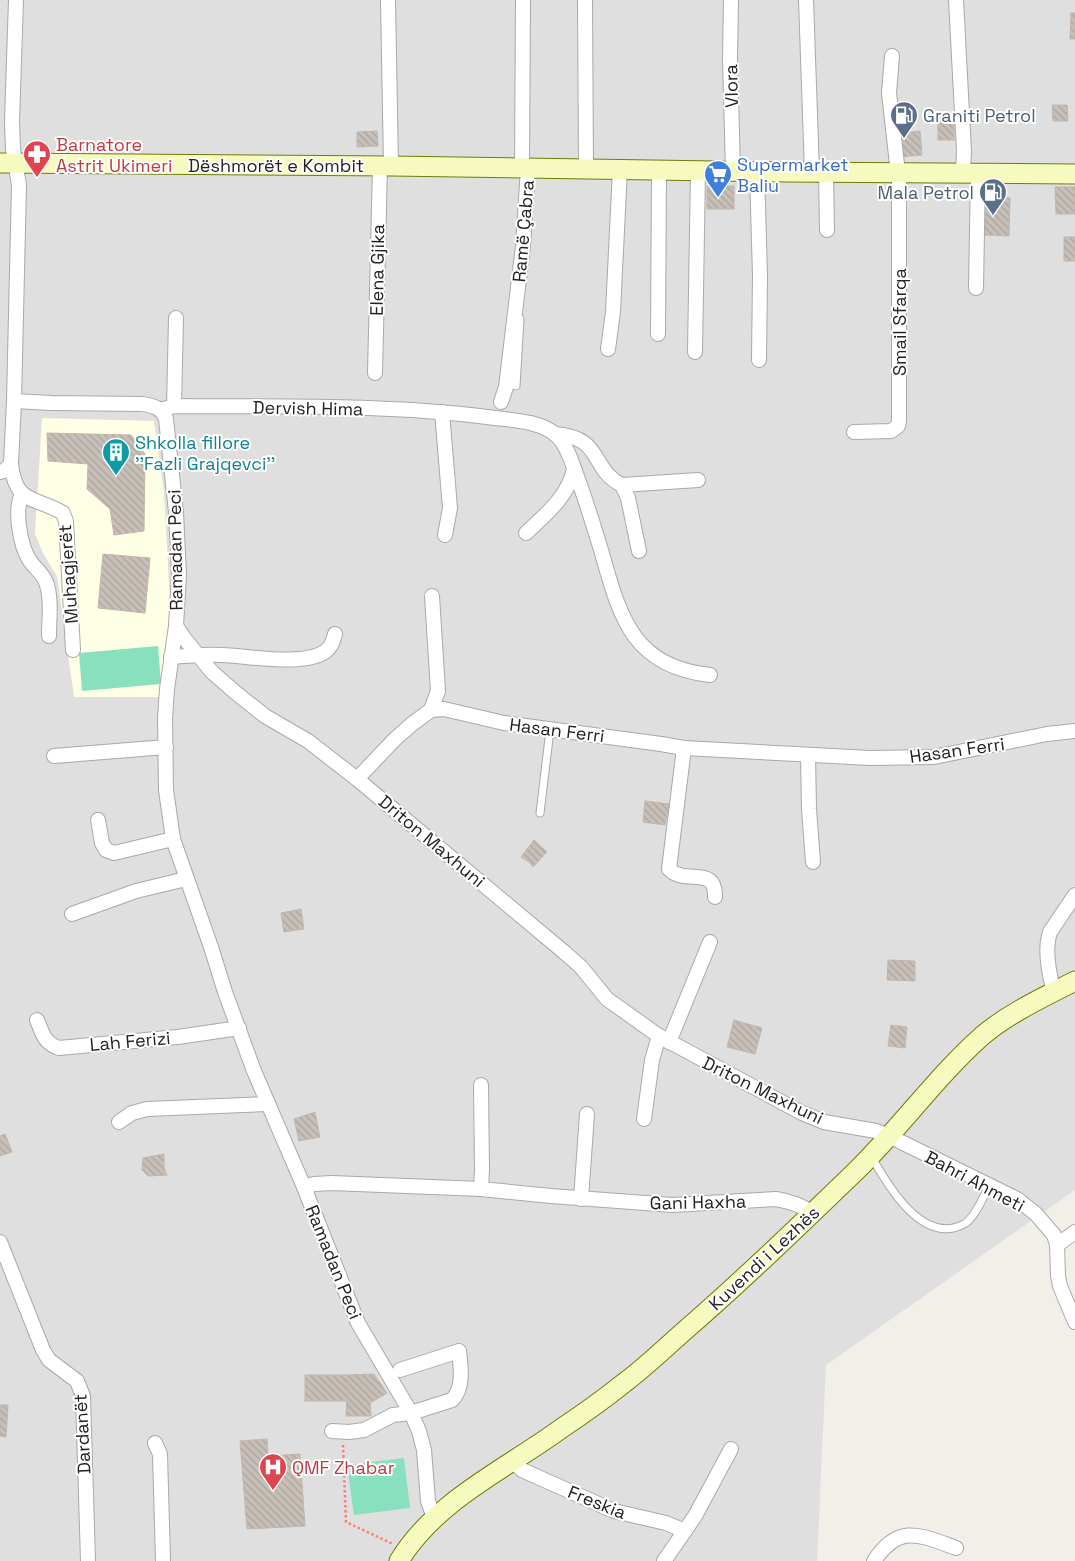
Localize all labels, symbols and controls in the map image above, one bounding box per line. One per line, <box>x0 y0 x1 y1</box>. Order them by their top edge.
street label: Vlora <box>719 64 743 108</box>
fuel station icon: Graniti Petrol <box>889 100 919 139</box>
place label: Graniti Petrol <box>923 104 1036 127</box>
place label: Barnatore Astrit Ukimeri <box>56 133 172 177</box>
pharmacy icon: Barnatore Astrit Ukimeri <box>22 139 52 178</box>
place label: Supermarket Baliu <box>737 153 849 197</box>
street label: Dëshmorët e Kombit <box>188 154 364 177</box>
supermarket icon: Supermarket Baliu <box>703 159 733 198</box>
fuel station icon: Mala Petrol <box>978 177 1008 216</box>
street label: Ramë Çabra <box>507 179 539 283</box>
place label: Mala Petrol <box>878 181 974 204</box>
street label: Elena Gjika <box>365 224 389 316</box>
street label: Smail Sfarqa <box>888 268 911 376</box>
street label: Dervish Hima <box>252 396 364 420</box>
place label: Shkolla fillore ''Fazli Grajqevci'' <box>135 431 275 475</box>
building icon: Shkolla fillore ''Fazli Grajqevci'' <box>101 437 131 476</box>
street label: Ramadan Peci <box>162 489 188 611</box>
street label: Muhagjerët <box>53 524 83 624</box>
street label: Hasan Ferri <box>508 713 606 747</box>
street label: Hasan Ferri <box>908 732 1006 768</box>
street label: Driton Maxhuni <box>374 790 490 892</box>
street label: Lah Ferizi <box>89 1026 171 1056</box>
street label: Driton Maxhuni <box>699 1051 827 1129</box>
street label: Bahri Ahmeti <box>921 1145 1029 1217</box>
street label: Gani Haxha <box>650 1190 746 1214</box>
street label: Ramadan Peci <box>301 1201 367 1323</box>
street label: Kuvendi i Lezhës <box>704 1201 824 1315</box>
street label: Dardanët <box>68 1393 96 1475</box>
hospital icon: QMF Zhabar <box>258 1452 288 1491</box>
place label: QMF Zhabar <box>292 1456 395 1479</box>
street label: Freskia <box>565 1480 629 1524</box>

